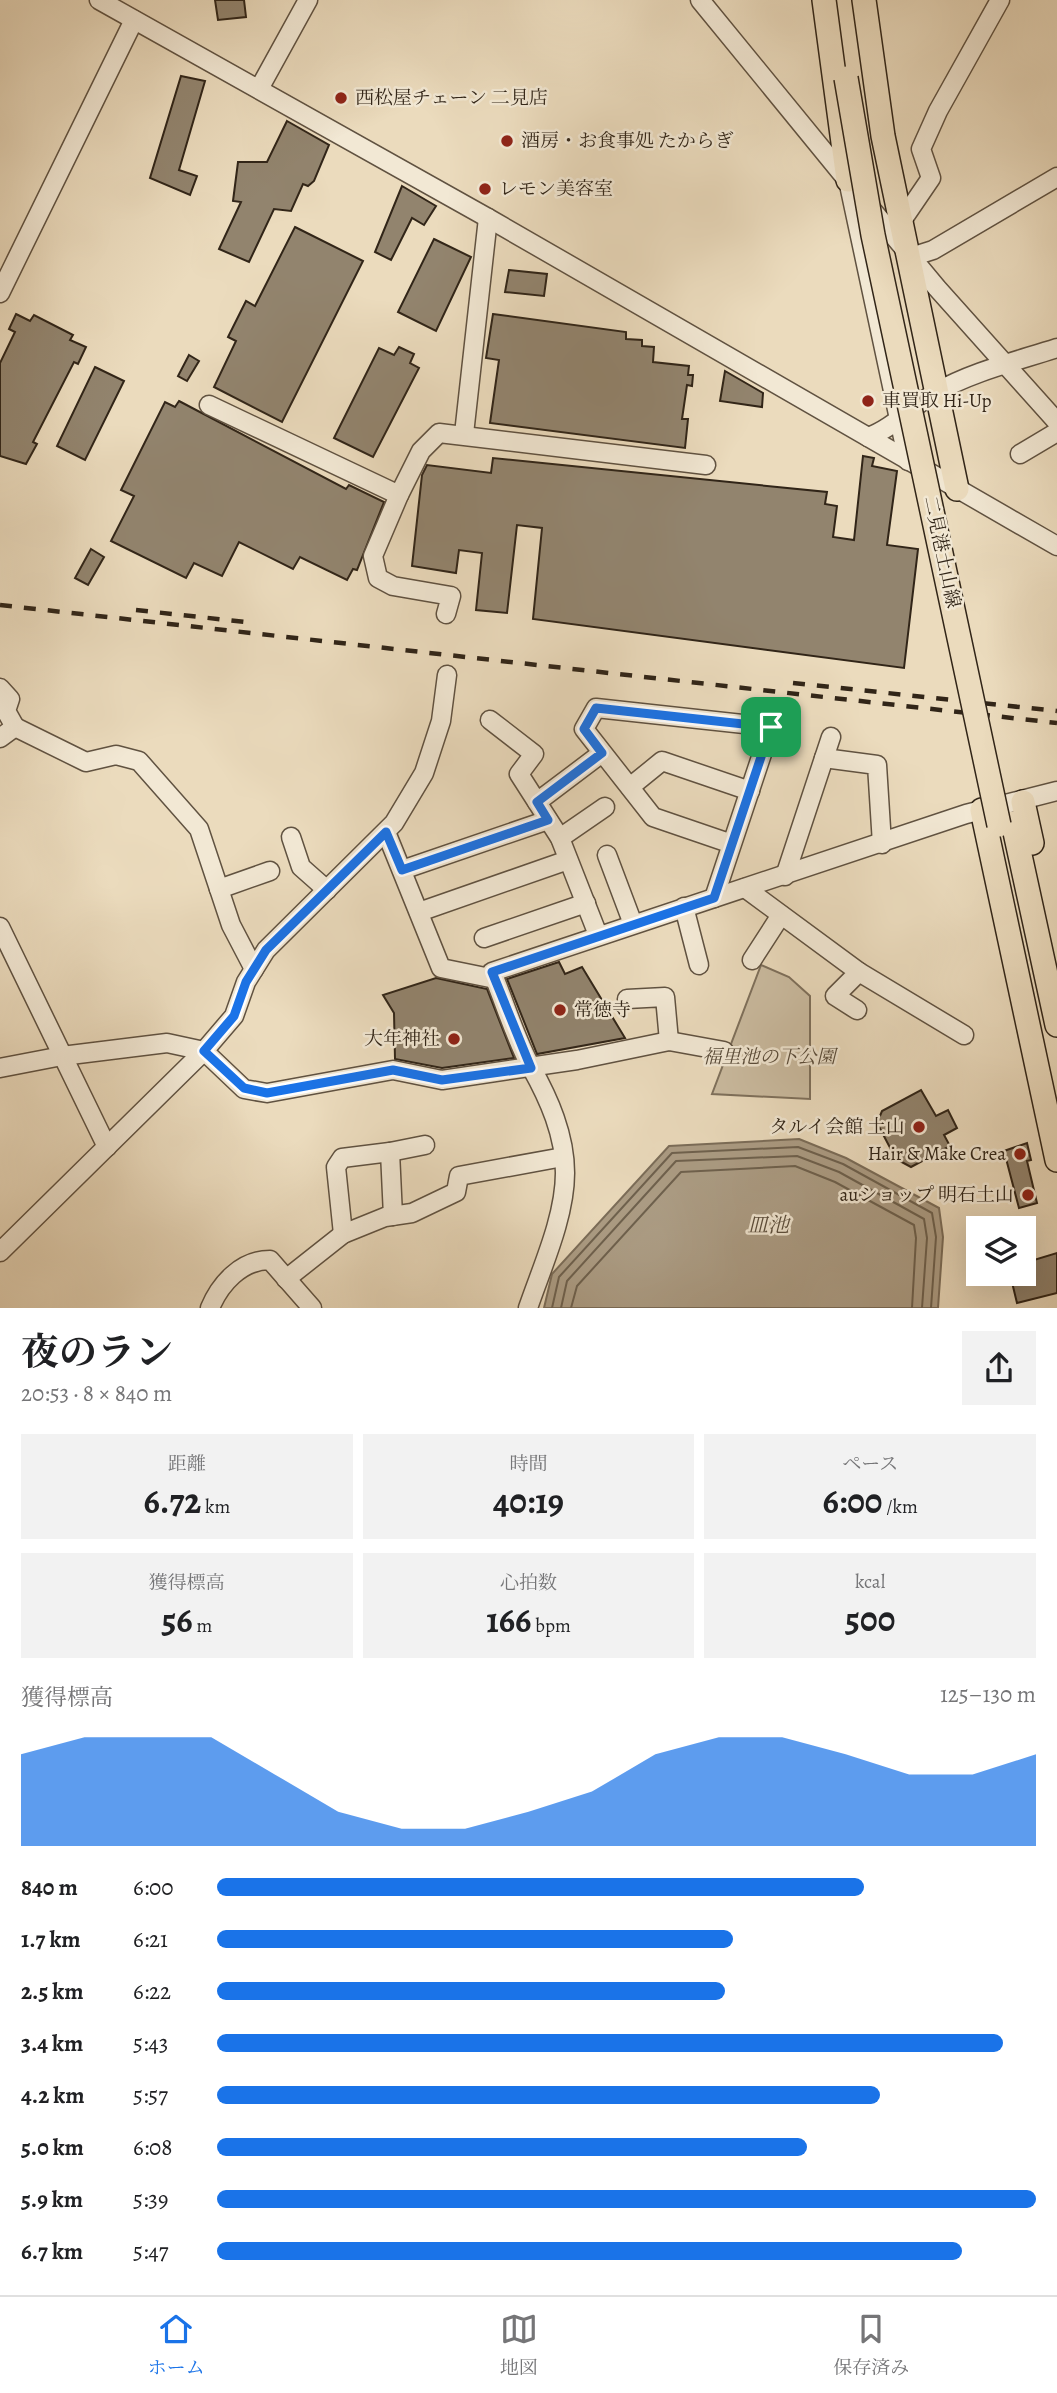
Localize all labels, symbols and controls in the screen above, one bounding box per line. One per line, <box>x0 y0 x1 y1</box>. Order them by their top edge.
place label: 西松屋チェーン 二見店 <box>355 85 548 111</box>
marker: 西松屋チェーン 二見店 <box>333 90 349 106</box>
place label: 酒房・お食事処 たからぎ <box>521 128 734 154</box>
marker: 酒房・お食事処 たからぎ <box>499 133 515 149</box>
place label: レモン美容室 <box>499 176 613 202</box>
marker: レモン美容室 <box>477 181 493 197</box>
place label: 車買取 Hi-Up <box>882 388 992 414</box>
marker: 車買取 Hi-Up <box>860 393 876 409</box>
street label: 二見港土山線 <box>917 494 967 610</box>
pin <box>741 697 801 757</box>
icon: arrive <box>752 708 790 746</box>
place label: 常徳寺 <box>574 997 631 1023</box>
marker: 常徳寺 <box>552 1002 568 1018</box>
place label: 大年神社 <box>364 1026 440 1052</box>
marker: 大年神社 <box>446 1031 462 1047</box>
park label: 福里池の下公園 <box>702 1044 838 1070</box>
place label: タルイ会館 土山 <box>769 1114 905 1140</box>
marker: タルイ会館 土山 <box>911 1119 927 1135</box>
place label: Hair & Make Crea <box>868 1141 1006 1167</box>
marker: Hair & Make Crea <box>1012 1146 1028 1162</box>
place label: auショップ 明石土山 <box>839 1182 1014 1208</box>
marker: auショップ 明石土山 <box>1020 1187 1036 1203</box>
water label: 皿池 <box>747 1211 791 1239</box>
map controls <box>966 1216 1036 1286</box>
button: layers <box>966 1216 1036 1286</box>
text: 夜のラン <box>21 1326 173 1378</box>
button: share <box>962 1331 1036 1405</box>
text: 20:53 · 8 × 840 m <box>21 1378 172 1409</box>
text: 距離 <box>168 1451 206 1477</box>
text: 時間 <box>509 1451 548 1477</box>
text: ペース <box>842 1451 898 1477</box>
text: 6.72 <box>143 1477 201 1525</box>
text: 40:19 <box>493 1477 564 1525</box>
text: 6:00 <box>823 1477 882 1525</box>
text: km <box>201 1494 230 1520</box>
text: /km <box>882 1494 918 1520</box>
text: kcal <box>855 1569 885 1595</box>
text: 獲得標高 <box>149 1570 225 1596</box>
text: 心拍数 <box>500 1570 557 1596</box>
text: 500 <box>845 1595 895 1643</box>
text: 56 <box>161 1596 193 1644</box>
text: 166 <box>486 1596 531 1644</box>
text: m <box>193 1613 212 1639</box>
text: bpm <box>531 1613 571 1639</box>
text: 125–130 m <box>940 1679 1036 1710</box>
text: 獲得標高 <box>21 1682 113 1713</box>
text: 840 m <box>21 1872 78 1903</box>
text: 6:00 <box>133 1872 174 1903</box>
text: 1.7 km <box>21 1924 81 1955</box>
text: 6:21 <box>133 1924 168 1955</box>
text: 2.5 km <box>21 1976 83 2007</box>
text: 6:22 <box>133 1976 171 2007</box>
text: 3.4 km <box>21 2028 83 2059</box>
text: 5:43 <box>133 2028 168 2059</box>
text: 4.2 km <box>21 2080 84 2111</box>
text: 5:57 <box>133 2080 168 2111</box>
text: 5.0 km <box>21 2132 84 2163</box>
text: 6:08 <box>133 2132 173 2163</box>
text: 5.9 km <box>21 2184 83 2215</box>
text: 5:39 <box>133 2184 168 2215</box>
text: 6.7 km <box>21 2236 83 2267</box>
text: 5:47 <box>133 2236 168 2267</box>
tab: ホーム <box>148 2310 205 2381</box>
tab: 地図 <box>500 2310 538 2381</box>
tab: 保存済み <box>833 2310 909 2381</box>

